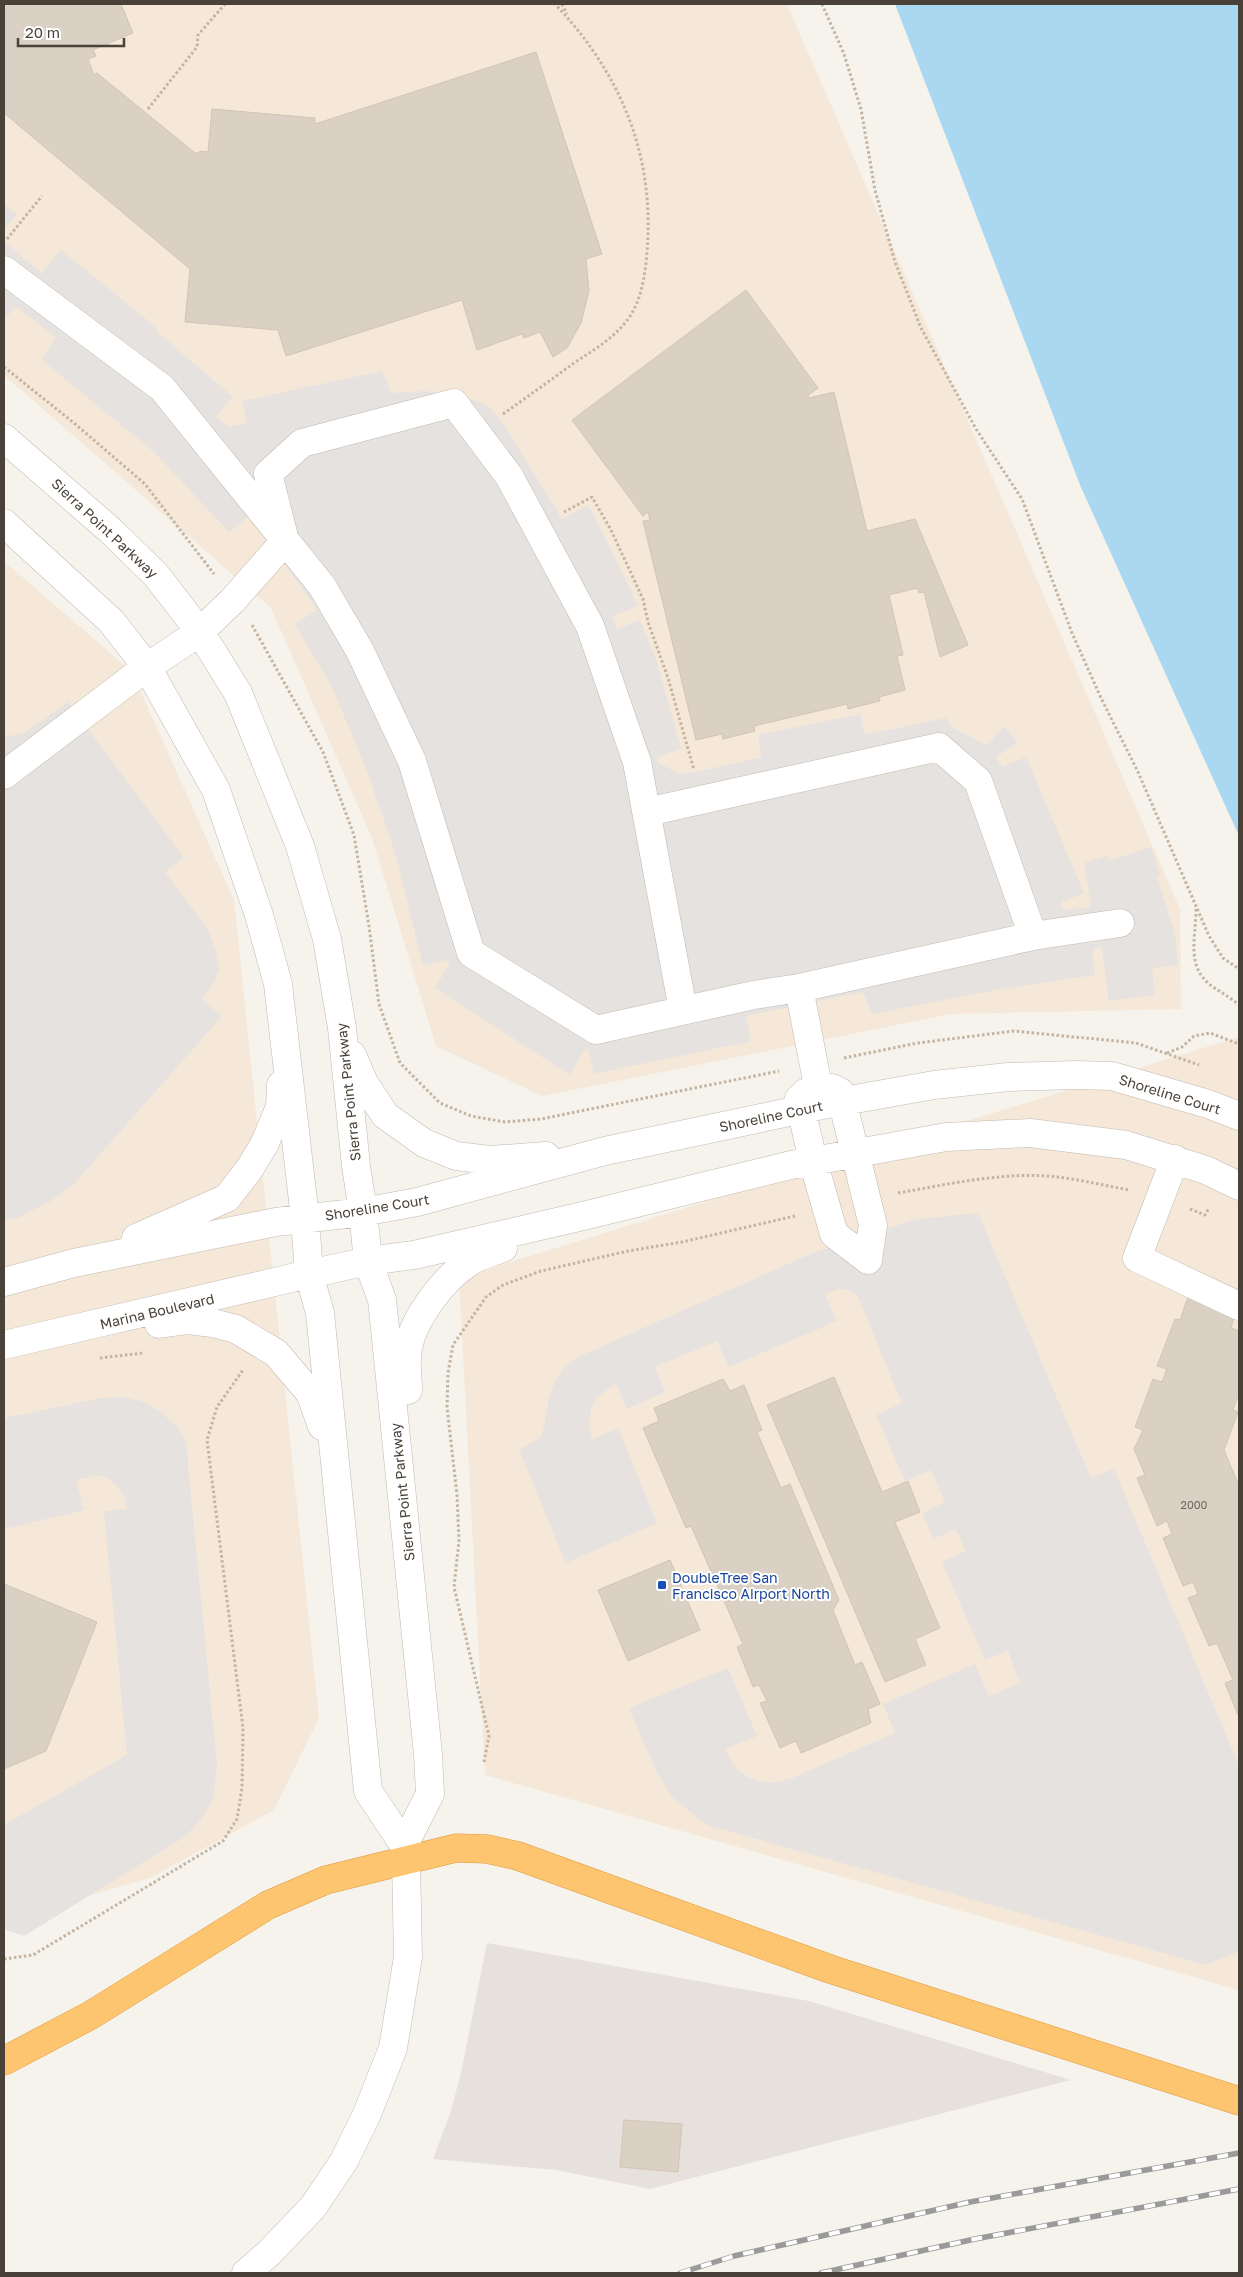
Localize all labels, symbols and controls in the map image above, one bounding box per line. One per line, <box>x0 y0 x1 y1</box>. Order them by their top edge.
scale bar <box>18 15 124 47</box>
text: 20 m <box>25 23 60 41</box>
street label: Sierra Point Parkway <box>48 474 162 582</box>
street label: Sierra Point Parkway <box>332 1022 364 1162</box>
street label: Shoreline Court <box>1117 1070 1223 1118</box>
street label: Shoreline Court <box>718 1097 824 1135</box>
street label: Shoreline Court <box>324 1190 430 1224</box>
street label: Marina Boulevard <box>98 1290 216 1332</box>
street label: Sierra Point Parkway <box>386 1422 418 1562</box>
house number: 2000 <box>1181 1498 1208 1511</box>
place label: DoubleTree San Francisco Airport North <box>672 1569 830 1602</box>
marker: DoubleTree San Francisco Airport North <box>656 1579 668 1591</box>

